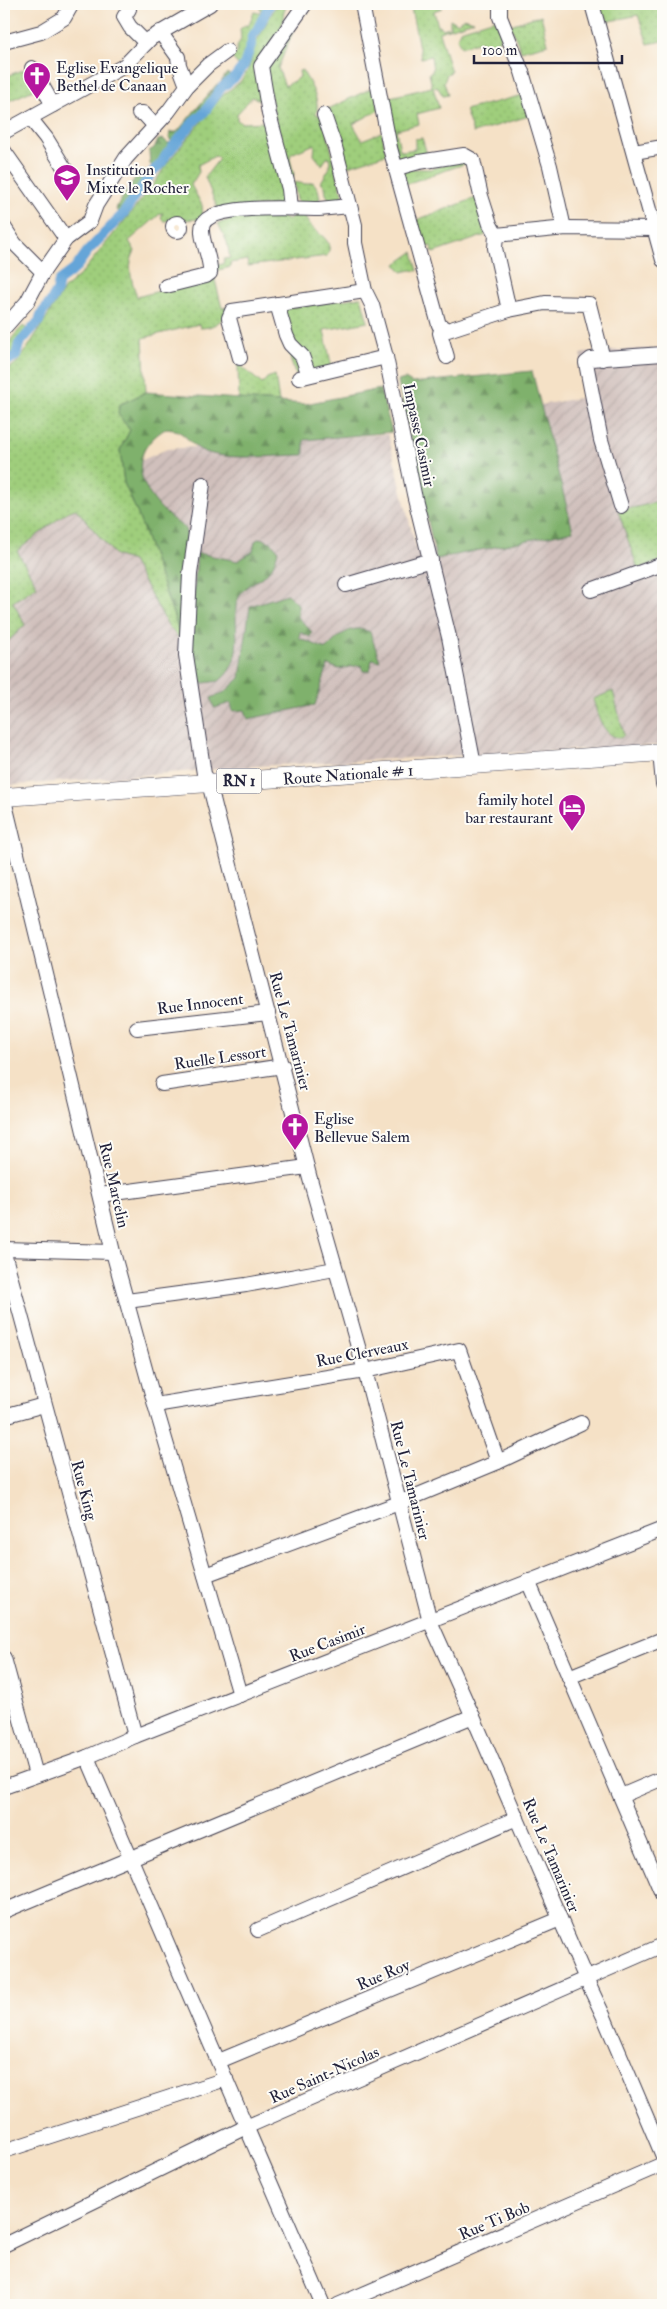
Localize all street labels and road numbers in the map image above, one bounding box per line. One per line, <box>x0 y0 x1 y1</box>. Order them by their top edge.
street label: Impasse Casimir <box>397 382 440 489</box>
street label: Route Nationale # 1 <box>282 760 414 790</box>
road number: RN 1 <box>216 768 262 794</box>
street label: Rue Le Tamarinier <box>265 970 316 1093</box>
street label: Rue Innocent <box>156 989 244 1019</box>
street label: Ruelle Lessort <box>173 1042 267 1074</box>
street label: Rue Marcelin <box>94 1140 134 1230</box>
street label: Rue Clerveaux <box>314 1334 410 1372</box>
street label: Rue Le Tamarinier <box>386 1419 435 1542</box>
street label: Rue King <box>66 1458 102 1523</box>
street label: Rue Casimir <box>286 1619 368 1667</box>
street label: Rue Le Tamarinier <box>518 1795 584 1916</box>
street label: Rue Roy <box>354 1954 414 1995</box>
street label: Rue Saint-Nicolas <box>266 2042 382 2108</box>
street label: Rue Ti Bob <box>456 2197 533 2245</box>

